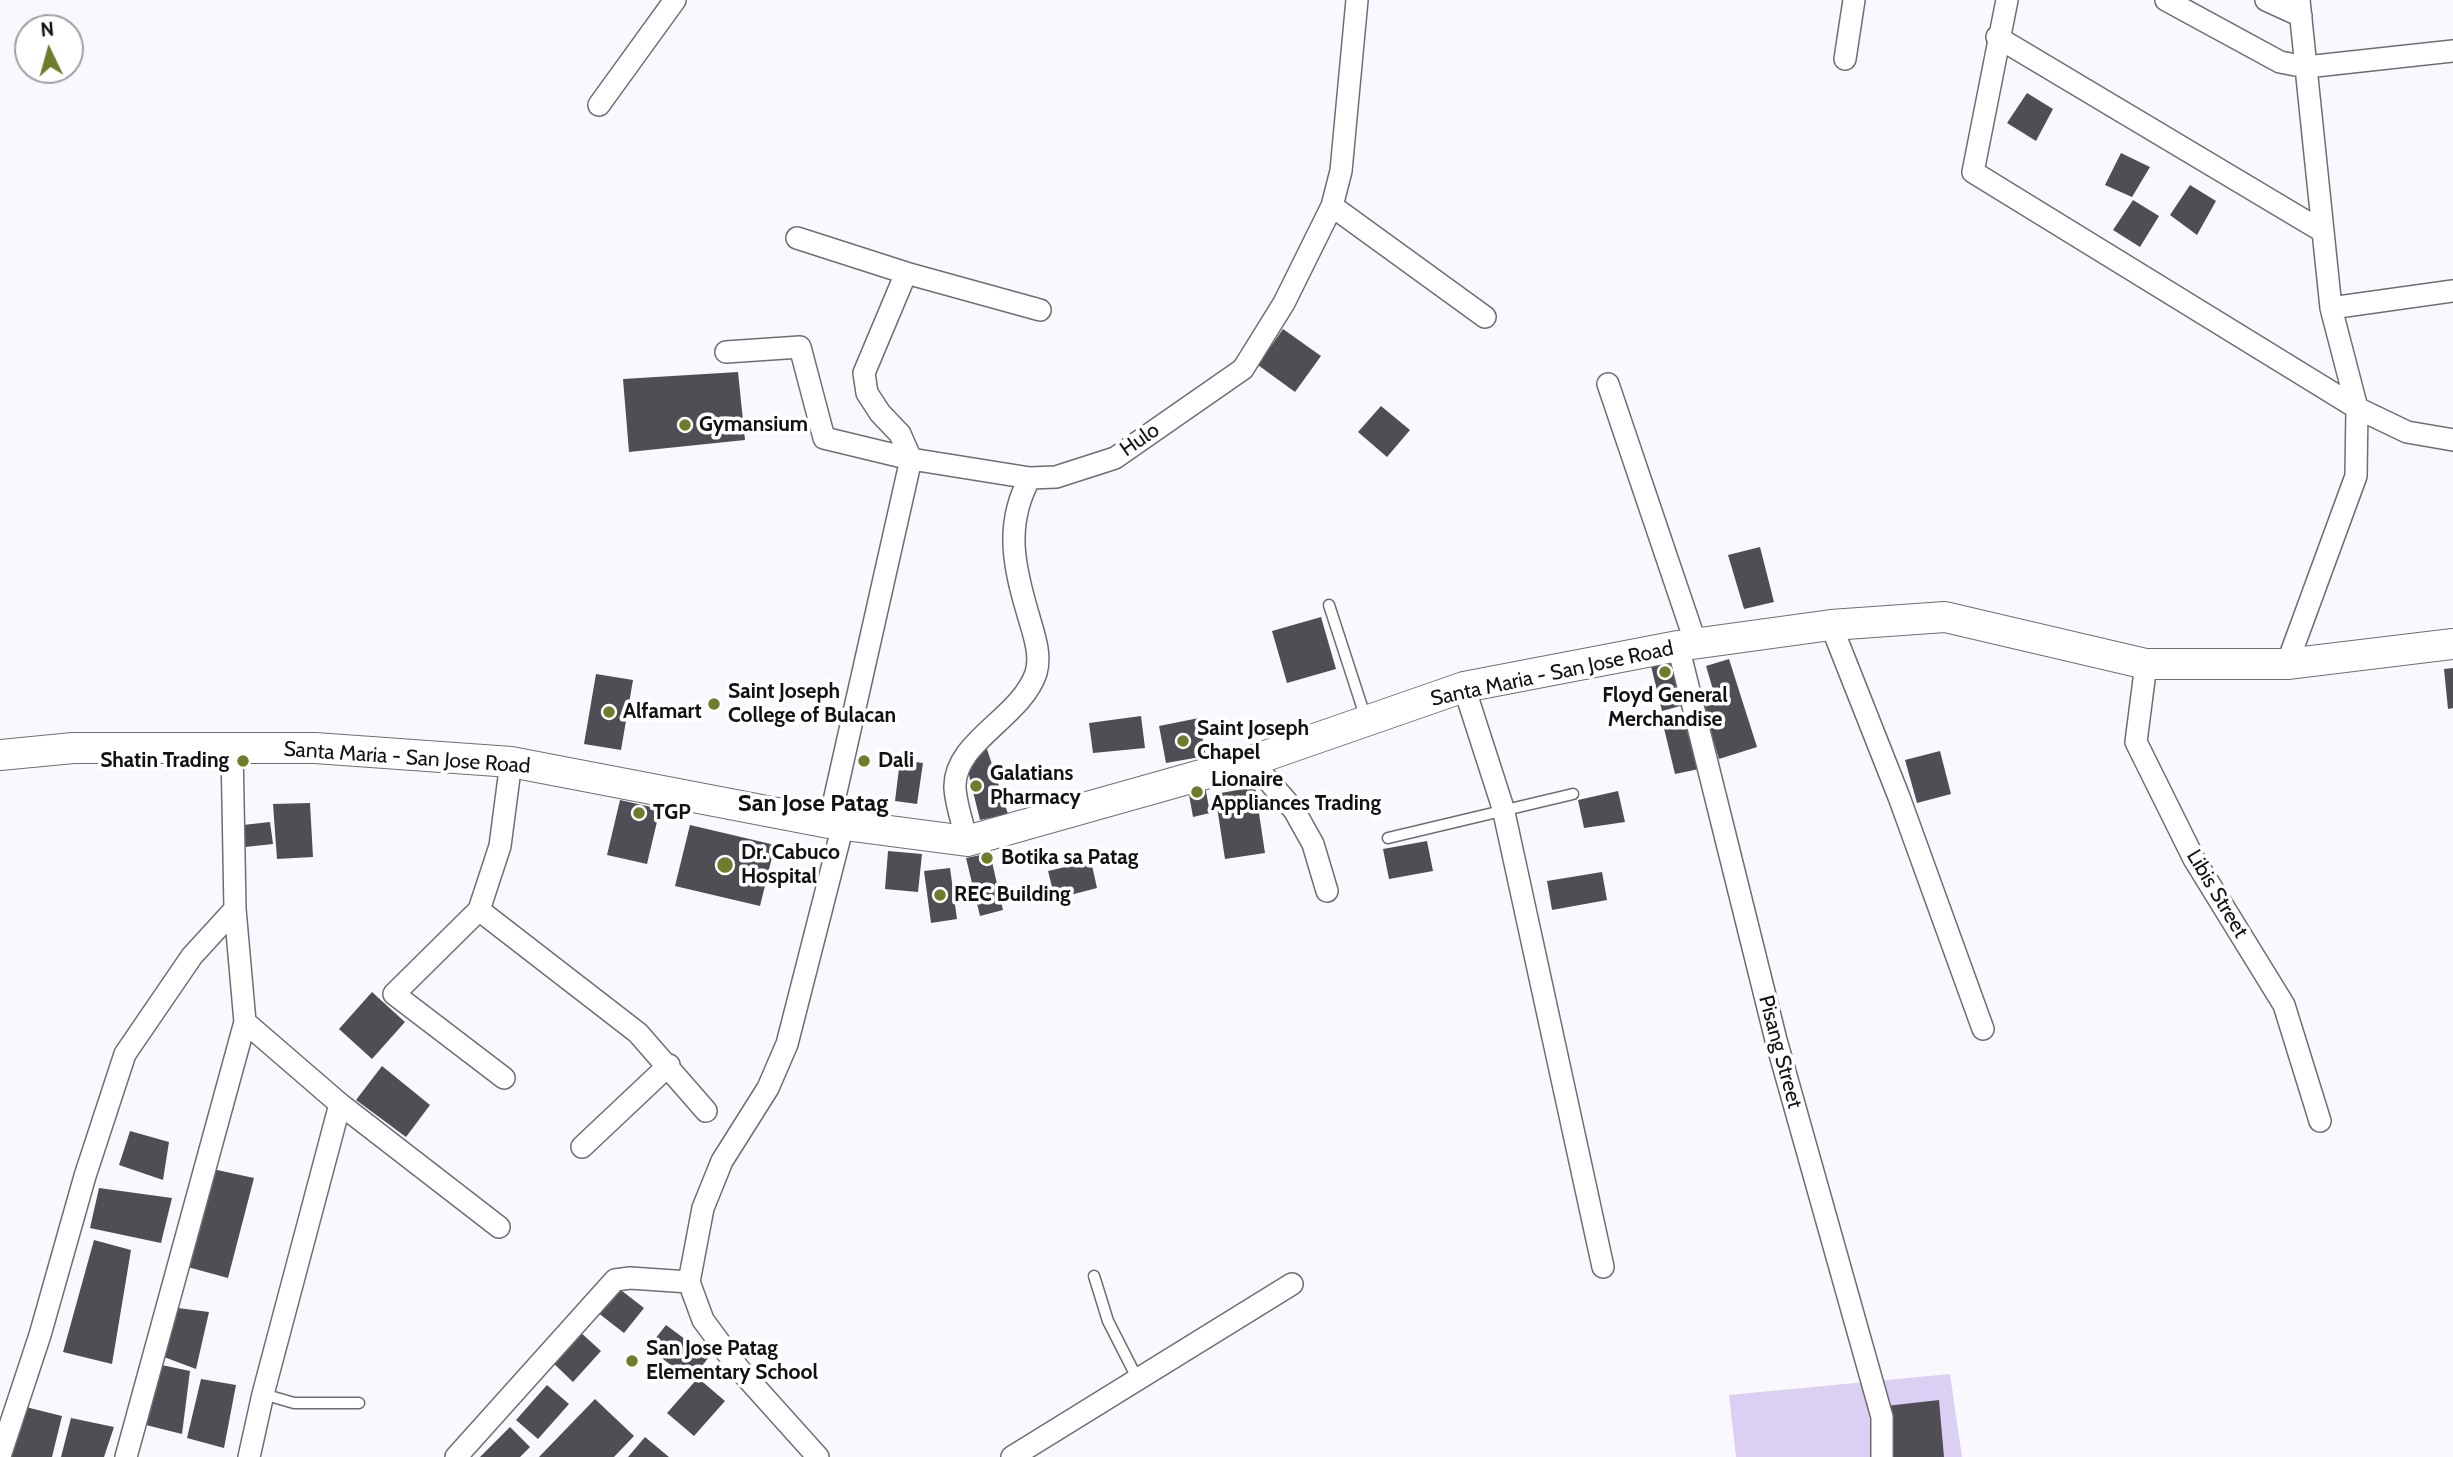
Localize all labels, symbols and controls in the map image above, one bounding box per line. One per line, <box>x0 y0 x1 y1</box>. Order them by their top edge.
north arrow <box>14 14 84 84</box>
text: N <box>40 18 55 42</box>
place label: Gymansium <box>699 412 808 438</box>
marker: Gymansium <box>677 417 693 433</box>
street label: Hulo <box>1116 418 1164 462</box>
street label: Santa Maria - San Jose Road <box>1428 636 1676 712</box>
marker: Floyd General Merchandise <box>1657 664 1673 680</box>
place label: Saint Joseph College of Bulacan <box>728 679 896 729</box>
place label: Floyd General Merchandise <box>1602 683 1728 733</box>
marker: Saint Joseph College of Bulacan <box>706 696 722 712</box>
place label: Alfamart <box>623 699 702 725</box>
marker: Alfamart <box>601 704 617 720</box>
place label: Saint Joseph Chapel <box>1197 716 1309 766</box>
marker: Saint Joseph Chapel <box>1175 733 1191 749</box>
street label: Santa Maria - San Jose Road <box>283 737 531 779</box>
place label: Shatin Trading <box>100 748 229 774</box>
place label: Dali <box>878 748 914 774</box>
marker: Shatin Trading <box>235 753 251 769</box>
marker: Dali <box>856 753 872 769</box>
place label: Galatians Pharmacy <box>990 761 1081 811</box>
place label: Lionaire Appliances Trading <box>1211 767 1381 817</box>
marker: Galatians Pharmacy <box>968 778 984 794</box>
marker: Lionaire Appliances Trading <box>1189 784 1205 800</box>
district label: San Jose Patag <box>738 790 888 818</box>
place label: TGP <box>653 800 691 826</box>
marker: TGP <box>631 805 647 821</box>
place label: Dr. Cabuco Hospital <box>741 840 840 890</box>
place label: Botika sa Patag <box>1001 845 1138 871</box>
street label: Libis Street <box>2181 845 2253 943</box>
marker: Botika sa Patag <box>979 850 995 866</box>
marker: Dr. Cabuco Hospital <box>715 855 735 875</box>
place label: REC Building <box>954 882 1071 908</box>
marker: REC Building <box>932 887 948 903</box>
street label: Pisang Street <box>1753 993 1807 1111</box>
place label: San Jose Patag Elementary School <box>646 1336 818 1386</box>
marker: San Jose Patag Elementary School <box>624 1353 640 1369</box>

